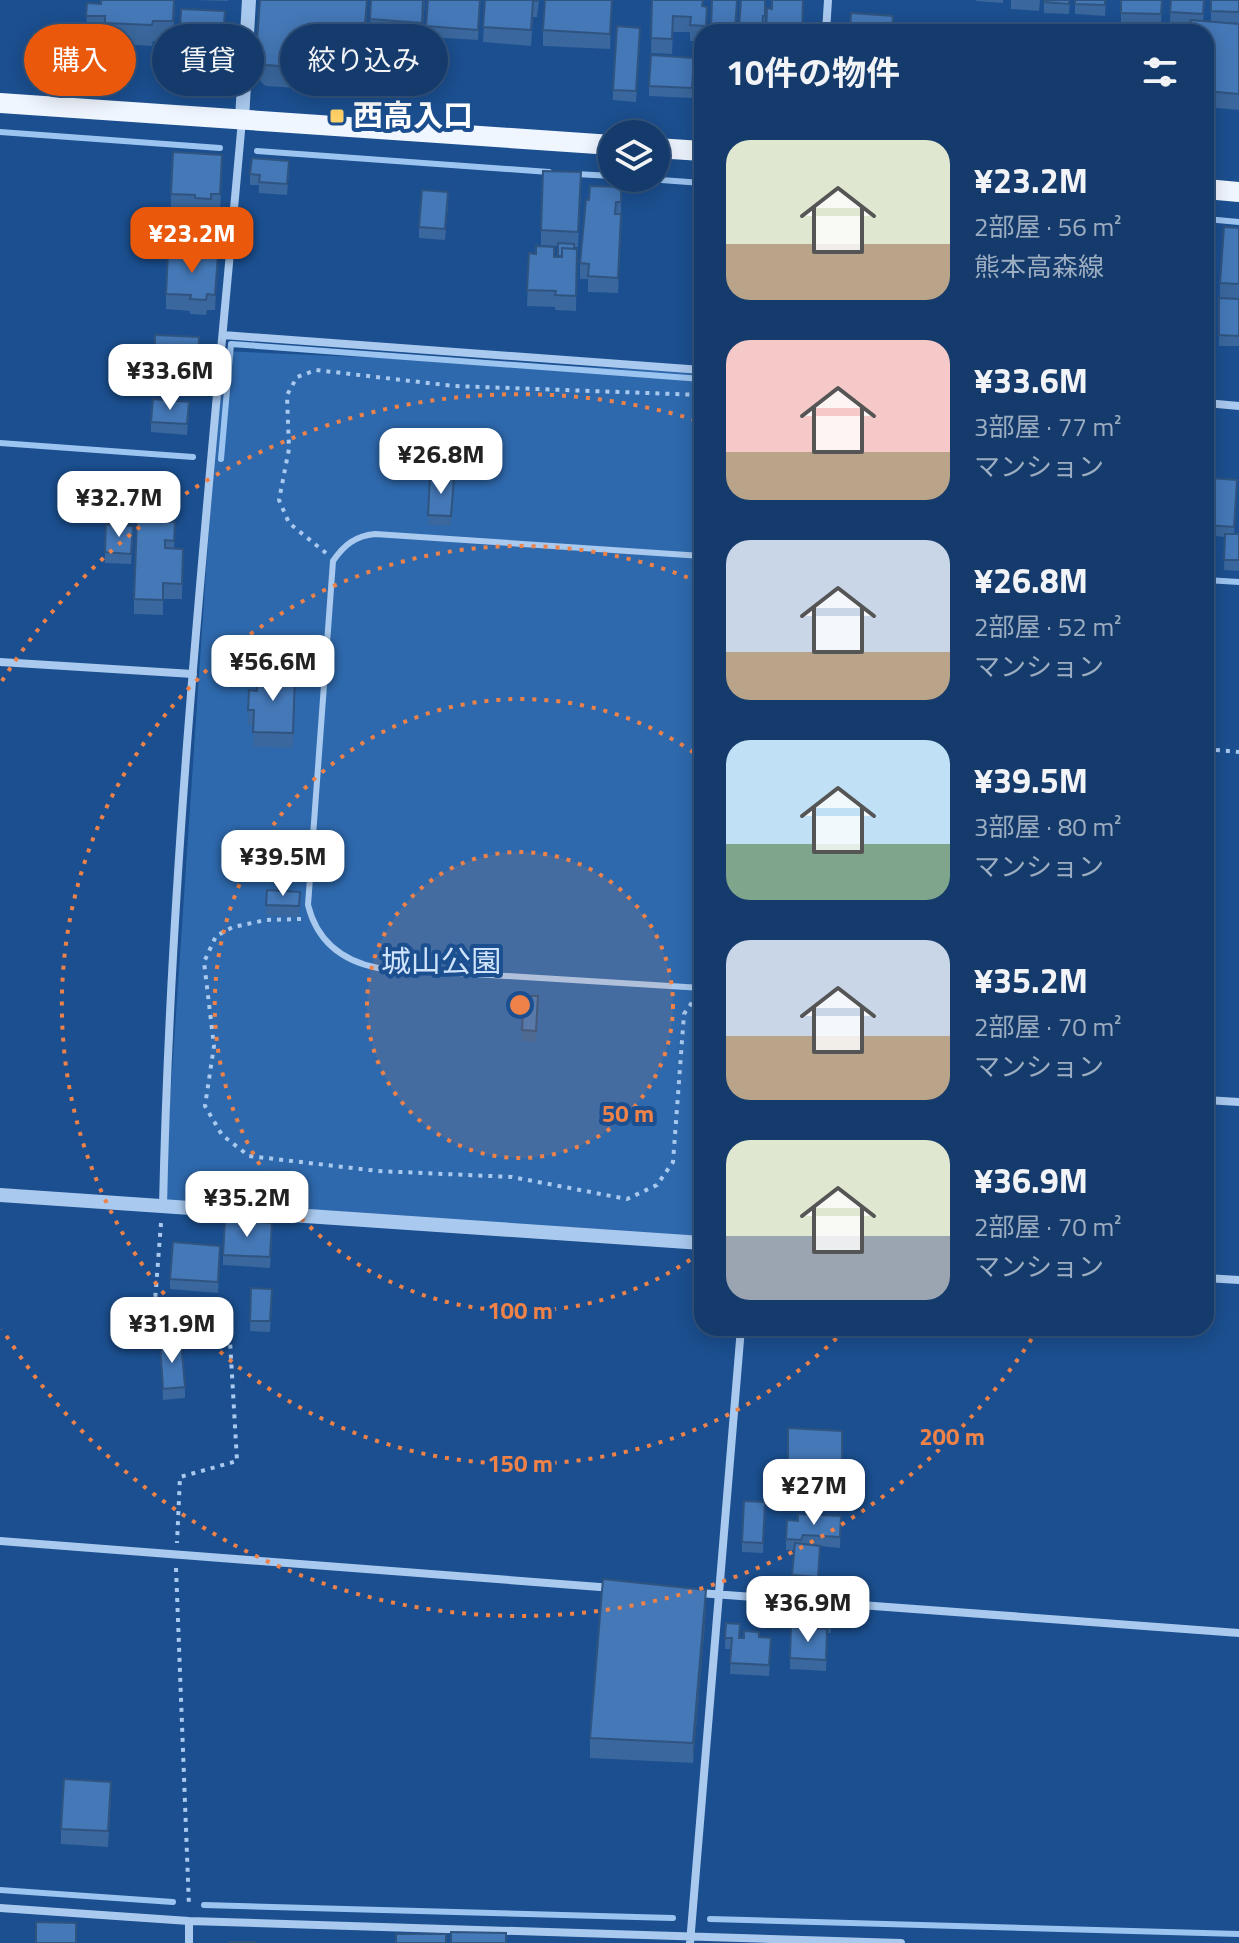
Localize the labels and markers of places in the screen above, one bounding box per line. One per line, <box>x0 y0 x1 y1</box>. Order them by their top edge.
place label: 西高入口 <box>353 92 473 138</box>
marker: 西高入口 <box>328 107 346 125</box>
pin: ¥23.2M <box>127 207 257 275</box>
pin: ¥33.6M <box>105 344 235 412</box>
pin: ¥26.8M <box>376 428 506 496</box>
pin: ¥32.7M <box>54 471 184 539</box>
pin: ¥56.6M <box>208 635 338 703</box>
pin: ¥39.5M <box>218 830 348 898</box>
centre of rings <box>506 991 534 1019</box>
pin: ¥35.2M <box>182 1171 312 1239</box>
pin: ¥31.9M <box>107 1297 237 1365</box>
pin: ¥27M <box>767 1459 861 1527</box>
pin: ¥36.9M <box>743 1576 873 1644</box>

